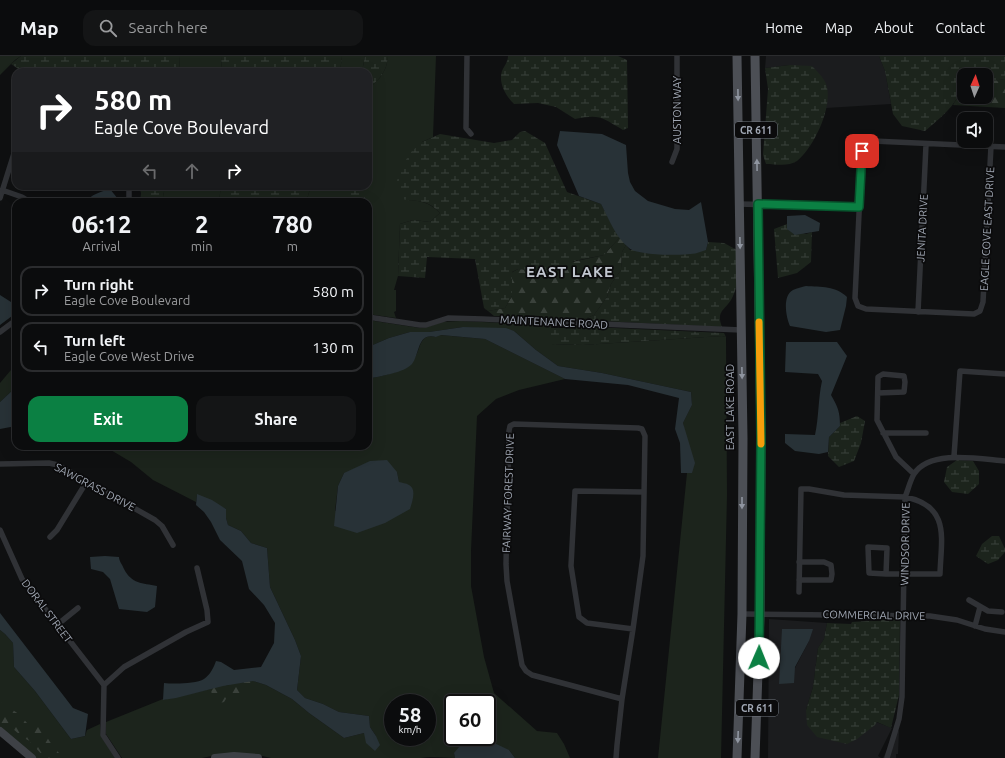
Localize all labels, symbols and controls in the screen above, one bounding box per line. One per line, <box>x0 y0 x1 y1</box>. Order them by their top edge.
search box <box>83 10 363 46</box>
text: Map <box>20 17 59 39</box>
icon: search <box>97 17 119 39</box>
text: Search here <box>129 19 208 36</box>
text: Home <box>765 20 803 36</box>
text: Map <box>825 20 853 36</box>
text: About <box>875 20 914 36</box>
text: Contact <box>936 20 985 36</box>
north arrow <box>957 68 993 104</box>
map controls <box>957 68 993 148</box>
street label: AUSTON WAY <box>671 75 683 144</box>
icon: right <box>28 84 80 136</box>
text: 580 m <box>94 84 172 115</box>
one-way arrow <box>735 89 741 102</box>
button: sound <box>957 112 993 148</box>
text: Eagle Cove Boulevard <box>94 117 269 137</box>
road number: CR 611 <box>735 122 777 138</box>
pin <box>845 134 879 168</box>
icon: arrive <box>851 140 873 162</box>
one-way arrow <box>754 158 760 171</box>
icon: left <box>139 160 161 182</box>
icon: ahead <box>181 160 203 182</box>
icon: right <box>223 160 245 182</box>
street label: EAGLE COVE EAST DRIVE <box>978 167 996 291</box>
street label: JENITA DRIVE <box>914 194 930 262</box>
text: 06:12 <box>71 211 131 238</box>
text: 2 <box>195 211 208 238</box>
text: 780 <box>272 211 313 238</box>
one-way arrow <box>737 237 743 250</box>
text: Arrival <box>82 239 120 253</box>
text: min <box>191 239 213 253</box>
text: m <box>287 239 298 253</box>
district label: EAST LAKE <box>526 263 614 280</box>
text: Turn right <box>64 276 134 293</box>
icon: right <box>30 280 52 302</box>
text: 580 m <box>312 283 354 300</box>
text: Eagle Cove Boulevard <box>64 293 190 307</box>
street label: MAINTENANCE ROAD <box>500 313 609 331</box>
text: Turn left <box>64 332 125 349</box>
icon: left <box>30 336 52 358</box>
text: 130 m <box>312 339 354 356</box>
text: Eagle Cove West Drive <box>64 349 194 363</box>
street label: EAST LAKE ROAD <box>724 363 736 450</box>
one-way arrow <box>739 367 745 380</box>
button: Exit <box>28 396 188 442</box>
button: Share <box>196 396 356 442</box>
street label: FAIRWAY FOREST DRIVE <box>500 433 516 553</box>
street label: SAWGRASS DRIVE <box>53 461 137 513</box>
one-way arrow <box>739 497 745 510</box>
street label: WINDSOR DRIVE <box>898 502 912 586</box>
street label: DORAL STREET <box>19 577 75 645</box>
street label: COMMERCIAL DRIVE <box>823 608 925 622</box>
position arrow <box>738 637 780 679</box>
speed limit sign: 60 <box>444 694 496 746</box>
road number: CR 611 <box>736 700 778 716</box>
text: 58 <box>399 703 421 726</box>
text: km/h <box>398 724 422 735</box>
one-way arrow <box>735 731 741 744</box>

